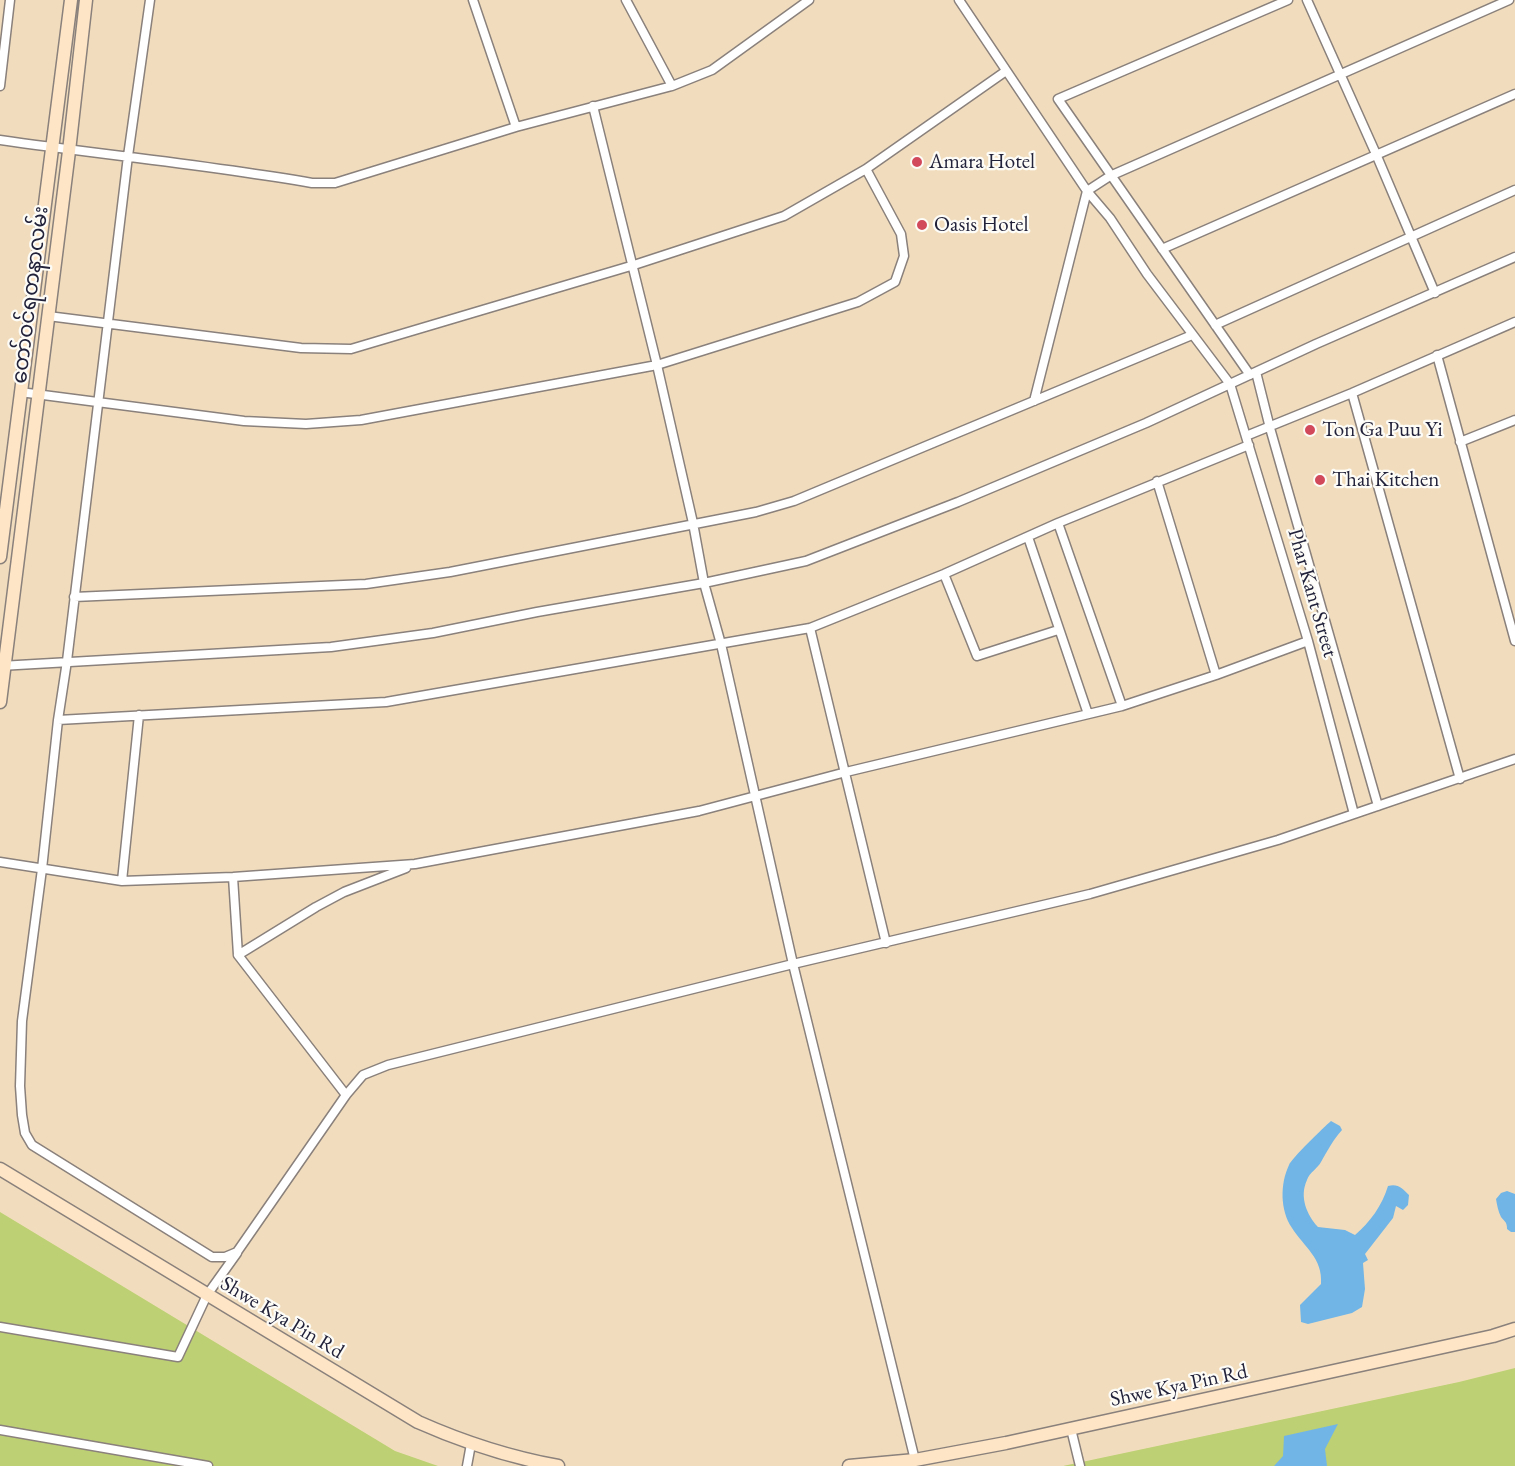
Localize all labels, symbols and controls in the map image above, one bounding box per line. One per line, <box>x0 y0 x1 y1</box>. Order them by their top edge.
place label: Amara Hotel <box>929 149 1035 175</box>
marker: Amara Hotel <box>910 155 924 169</box>
street label: တော်ဝင်ရတနာလမ်း <box>8 205 54 385</box>
place label: Oasis Hotel <box>934 212 1029 238</box>
marker: Oasis Hotel <box>915 218 929 232</box>
place label: Ton Ga Puu Yi <box>1322 417 1443 443</box>
marker: Ton Ga Puu Yi <box>1303 423 1317 437</box>
place label: Thai Kitchen <box>1332 467 1439 493</box>
marker: Thai Kitchen <box>1313 473 1327 487</box>
street label: Phar Kant Street <box>1282 526 1342 660</box>
street label: Shwe Kya Pin Rd <box>216 1271 348 1365</box>
street label: Shwe Kya Pin Rd <box>1108 1359 1250 1413</box>

